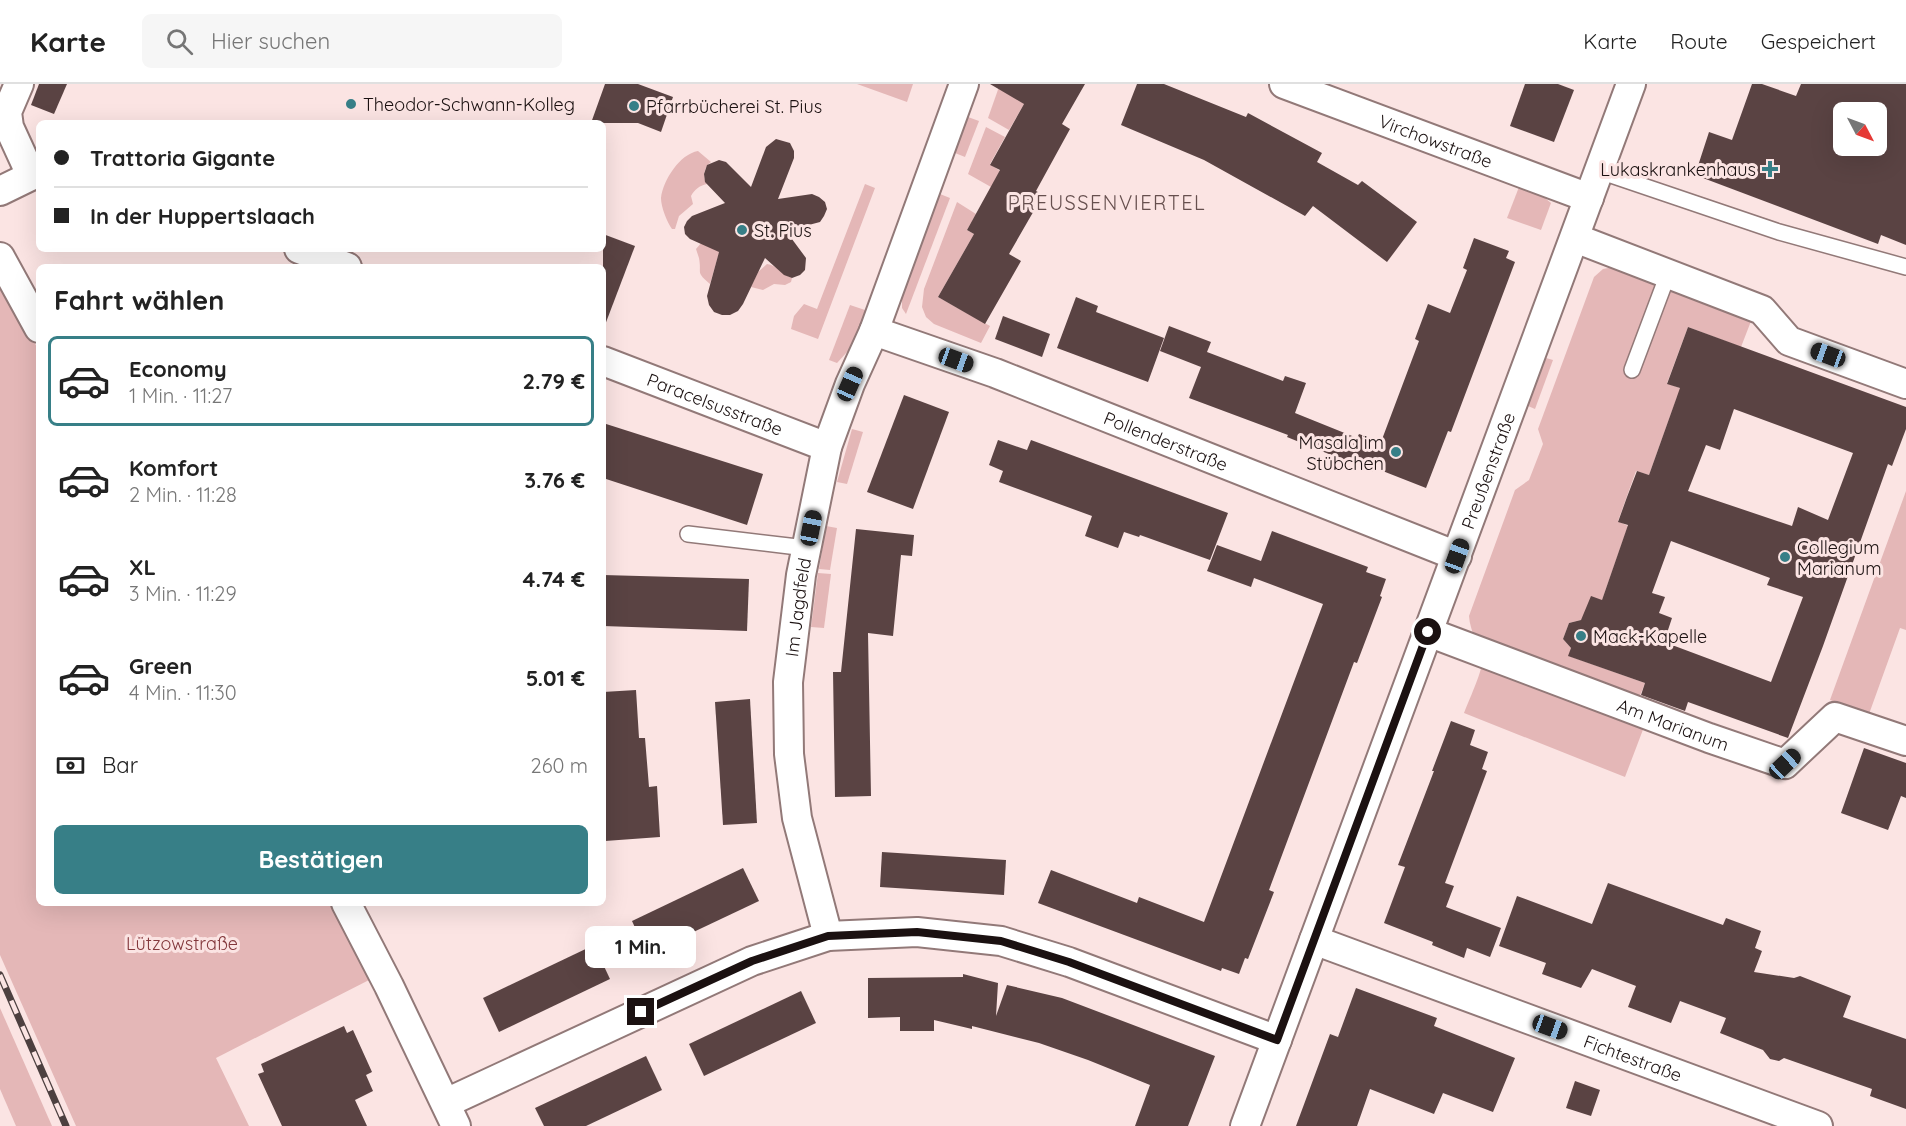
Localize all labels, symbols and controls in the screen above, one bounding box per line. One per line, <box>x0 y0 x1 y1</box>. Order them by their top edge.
search box <box>142 14 562 68</box>
text: Karte <box>30 24 106 59</box>
icon: search <box>163 25 196 58</box>
text: Hier suchen <box>211 27 330 55</box>
text: Karte <box>1583 28 1637 54</box>
text: Route <box>1670 28 1728 54</box>
text: Gespeichert <box>1761 28 1876 54</box>
place label: Theodor-Schwann-Kolleg <box>363 93 575 116</box>
place label: Pfarrbücherei St. Pius <box>646 95 822 118</box>
marker: Theodor-Schwann-Kolleg <box>344 97 358 111</box>
marker: Pfarrbücherei St. Pius <box>627 99 641 113</box>
north arrow <box>1833 102 1887 156</box>
map controls <box>1833 102 1887 156</box>
street label: Virchowstraße <box>1376 109 1496 172</box>
text: Trattoria Gigante <box>90 144 275 172</box>
place label: Lukaskrankenhaus <box>1600 158 1756 181</box>
marker: Lukaskrankenhaus <box>1761 160 1779 178</box>
district label: PREUSSENVIERTEL <box>1008 190 1206 215</box>
text: In der Huppertslaach <box>90 202 315 230</box>
place label: St. Pius <box>754 219 812 242</box>
marker: St. Pius <box>735 223 749 237</box>
text: Fahrt wählen <box>54 283 224 317</box>
car <box>1808 340 1848 370</box>
car <box>936 345 976 375</box>
icon: car <box>57 354 111 408</box>
text: Economy <box>129 355 227 383</box>
car <box>834 364 866 404</box>
text: 2.79 € <box>522 367 585 395</box>
street label: Paracelsusstraße <box>644 368 786 440</box>
text: 1 Min. · 11:27 <box>129 383 232 408</box>
street label: Pollenderstraße <box>1101 406 1231 476</box>
street label: Preußenstraße <box>1456 409 1520 532</box>
place label: Masala im Stübchen <box>1298 431 1384 475</box>
marker: Masala im Stübchen <box>1389 445 1403 459</box>
icon: car <box>57 453 111 507</box>
text: Komfort <box>129 454 218 482</box>
text: 3.76 € <box>524 466 585 494</box>
text: 2 Min. · 11:28 <box>129 482 237 507</box>
car <box>799 509 823 547</box>
car <box>1442 536 1472 576</box>
place label: Collegium Marianum <box>1797 536 1882 580</box>
marker: Collegium Marianum <box>1778 550 1792 564</box>
icon: car <box>57 552 111 606</box>
text: XL <box>129 553 156 581</box>
street label: Im Jagdfeld <box>780 555 816 658</box>
text: 4.74 € <box>522 565 585 593</box>
text: 3 Min. · 11:29 <box>129 581 237 606</box>
route start <box>1414 618 1441 645</box>
place label: Mack-Kapelle <box>1593 625 1707 648</box>
marker: Mack-Kapelle <box>1574 629 1588 643</box>
icon: car <box>57 651 111 705</box>
text: Green <box>129 652 192 680</box>
text: 5.01 € <box>526 664 585 692</box>
text: 4 Min. · 11:30 <box>129 680 237 705</box>
street label: Am Marianum <box>1614 693 1732 756</box>
car <box>1766 745 1804 783</box>
icon: cash <box>54 749 87 782</box>
text: Bar <box>102 751 138 779</box>
text: 260 m <box>531 753 588 778</box>
button: Bestätigen <box>54 825 588 894</box>
callout: 1 Min. <box>586 925 696 967</box>
park label: Lützowstraße <box>126 932 238 955</box>
text: 1 Min. <box>615 934 666 959</box>
route end <box>627 998 654 1025</box>
car <box>1530 1012 1570 1042</box>
street label: Fichtestraße <box>1581 1029 1685 1086</box>

